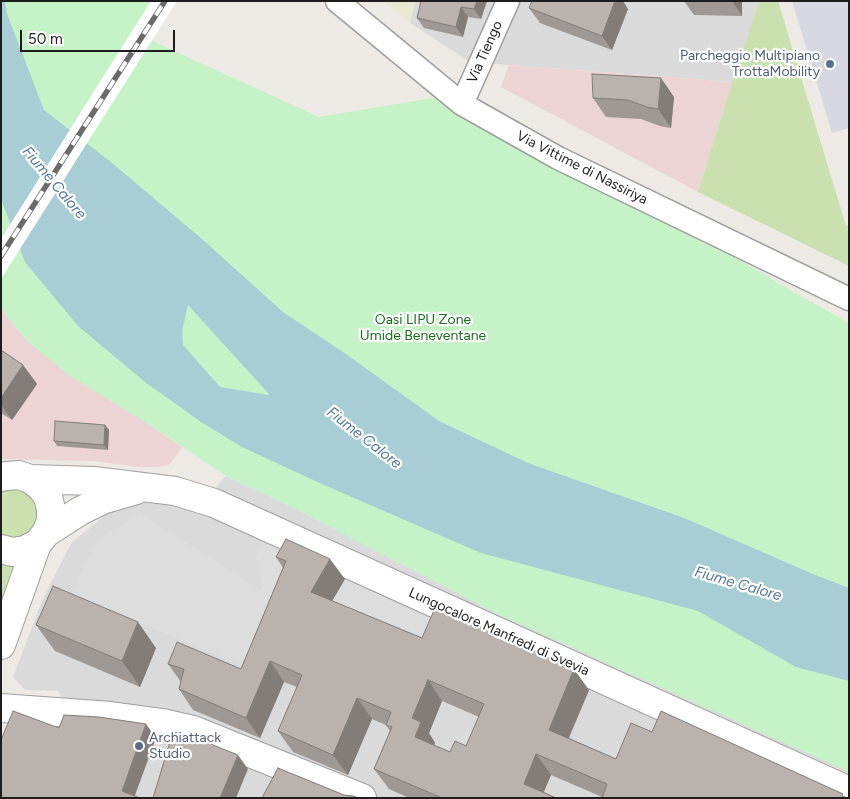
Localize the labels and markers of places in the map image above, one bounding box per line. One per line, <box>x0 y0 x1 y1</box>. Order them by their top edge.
place label: Parcheggio Multipiano TrottaMobility <box>680 48 820 80</box>
marker: Parcheggio Multipiano TrottaMobility <box>824 58 836 70</box>
place label: Archiattack Studio <box>149 730 221 762</box>
marker: Archiattack Studio <box>133 740 145 752</box>

